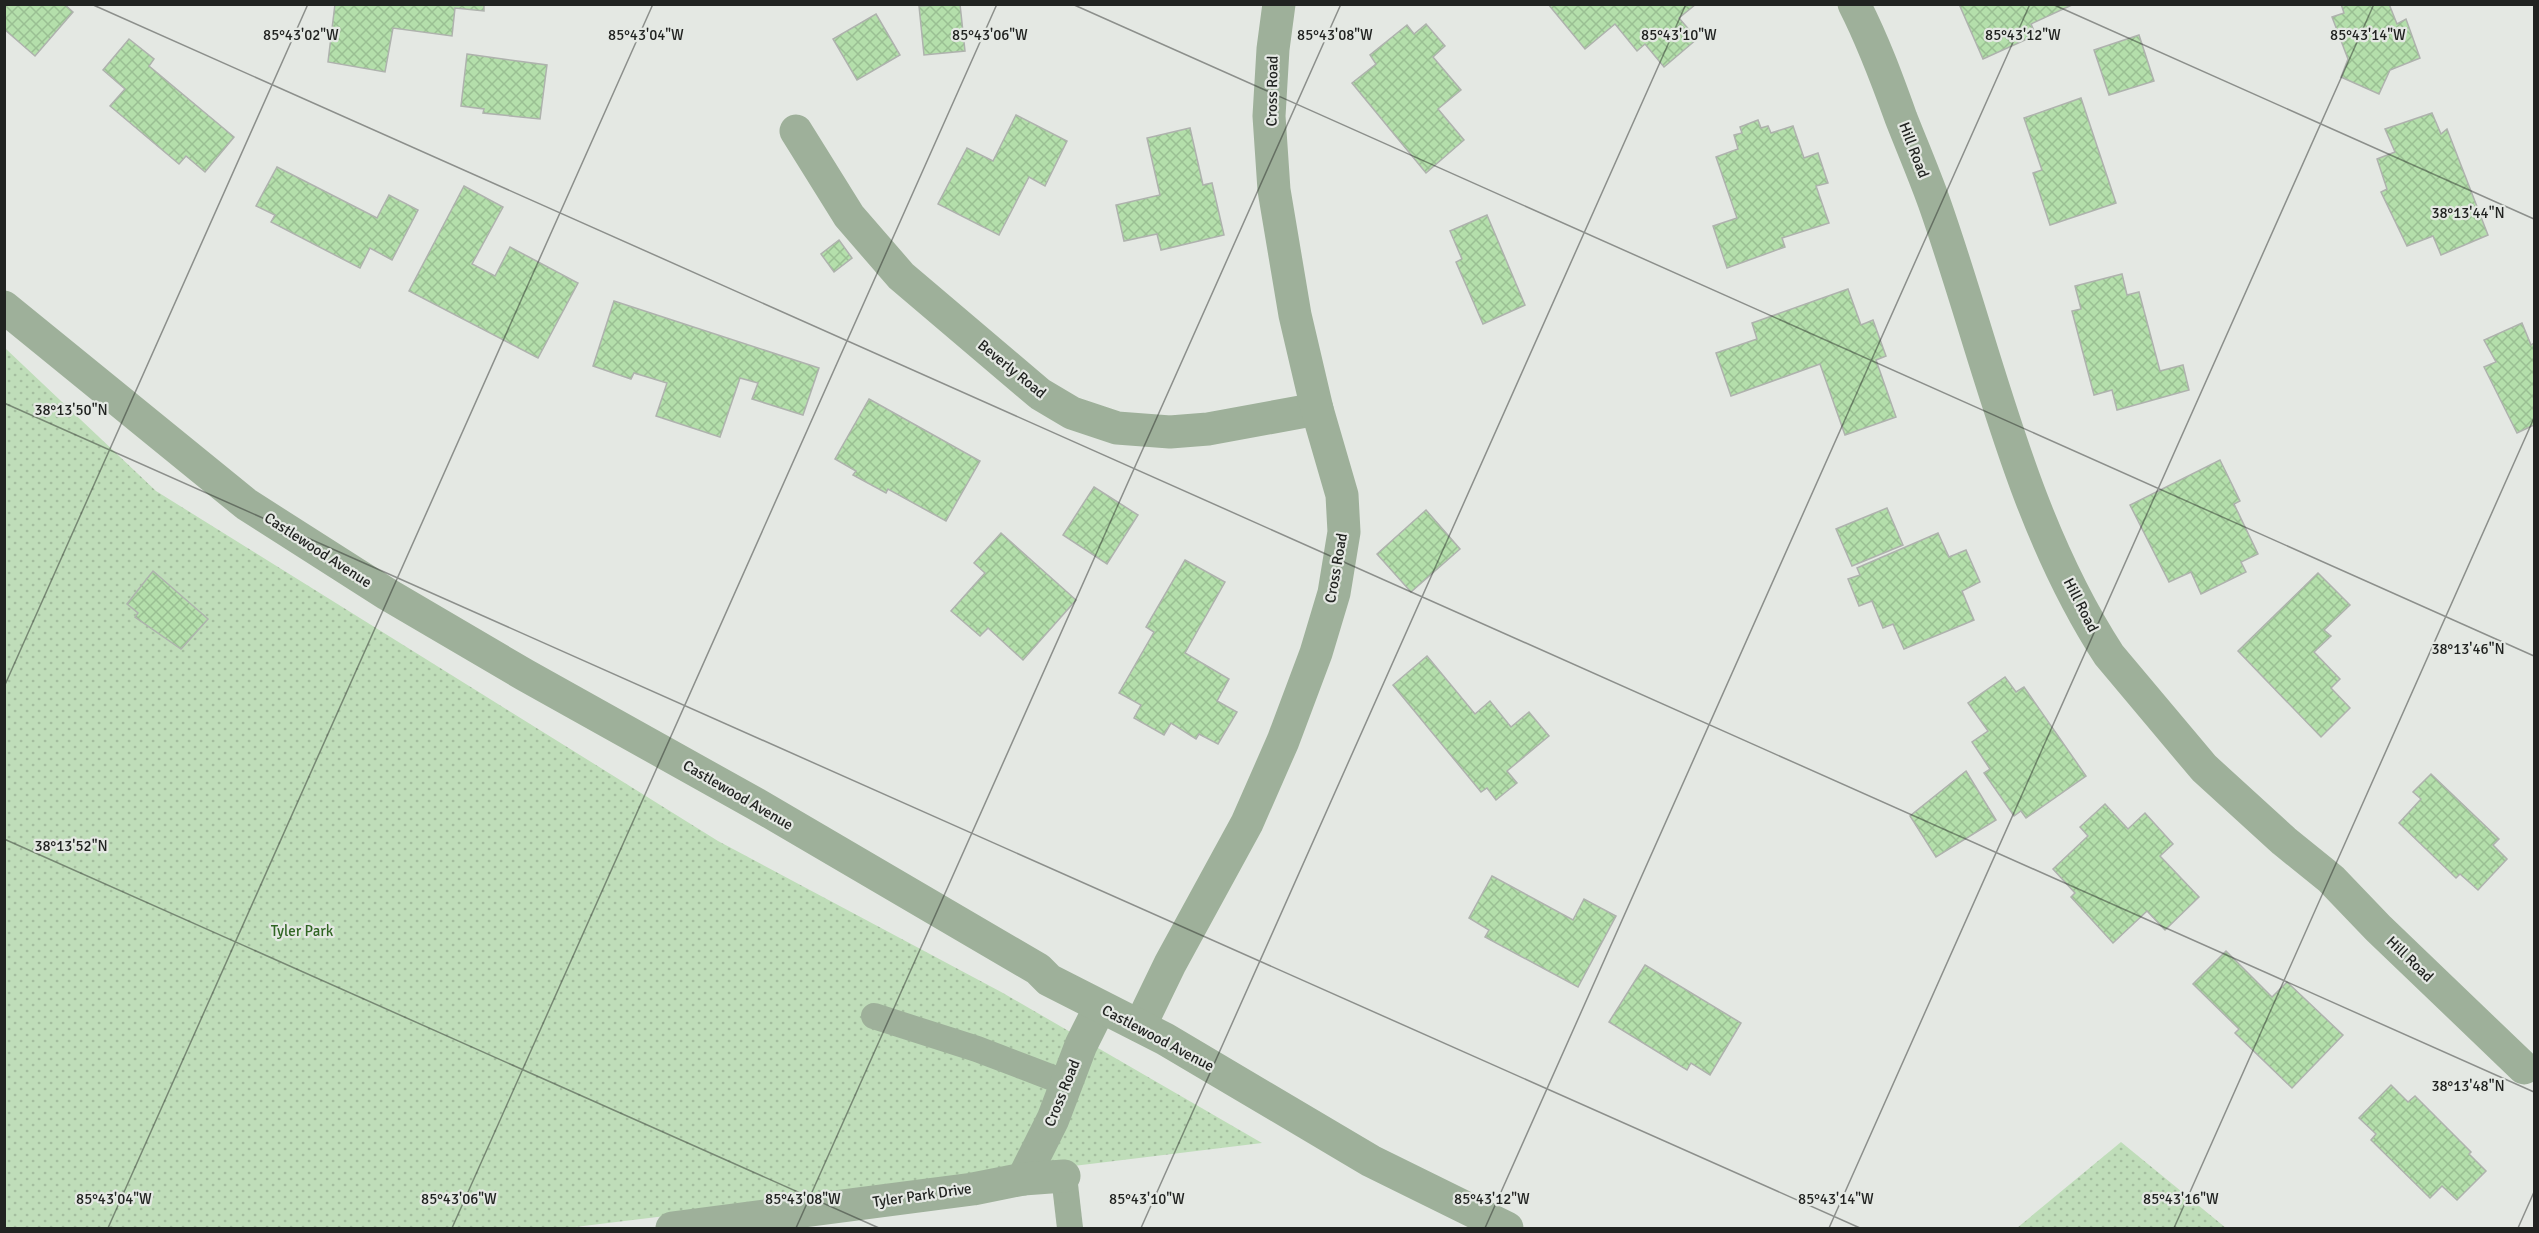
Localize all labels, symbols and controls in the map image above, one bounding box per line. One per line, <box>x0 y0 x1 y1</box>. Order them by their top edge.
text: 85°43'02"W <box>263 26 339 44</box>
text: 85°43'04"W <box>608 26 684 44</box>
text: 85°43'06"W <box>952 26 1028 44</box>
text: 85°43'08"W <box>1297 26 1373 44</box>
text: 85°43'10"W <box>1641 26 1717 44</box>
text: 85°43'12"W <box>1985 26 2061 44</box>
text: 85°43'14"W <box>2330 26 2406 44</box>
street label: Cross Road <box>1262 55 1282 126</box>
street label: Hill Road <box>1895 120 1933 180</box>
text: 38°13'44"N <box>2431 204 2505 222</box>
street label: Beverly Road <box>974 336 1050 402</box>
text: 38°13'50"N <box>34 401 108 419</box>
street label: Castlewood Avenue <box>261 509 375 591</box>
street label: Cross Road <box>1321 532 1351 604</box>
street label: Hill Road <box>2060 575 2102 635</box>
text: 38°13'46"N <box>2431 640 2505 658</box>
street label: Castlewood Avenue <box>680 756 796 834</box>
text: 38°13'52"N <box>34 837 108 855</box>
park label: Tyler Park <box>271 922 334 940</box>
street label: Hill Road <box>2383 932 2437 986</box>
street label: Castlewood Avenue <box>1099 1001 1217 1075</box>
street label: Cross Road <box>1040 1057 1084 1129</box>
text: 38°13'48"N <box>2431 1077 2505 1095</box>
street label: Tyler Park Drive <box>871 1179 973 1211</box>
text: 85°43'04"W <box>76 1190 152 1208</box>
text: 85°43'06"W <box>421 1190 497 1208</box>
text: 85°43'08"W <box>765 1190 841 1208</box>
text: 85°43'10"W <box>1109 1190 1185 1208</box>
text: 85°43'12"W <box>1454 1190 1530 1208</box>
text: 85°43'14"W <box>1798 1190 1874 1208</box>
text: 85°43'16"W <box>2143 1190 2219 1208</box>

